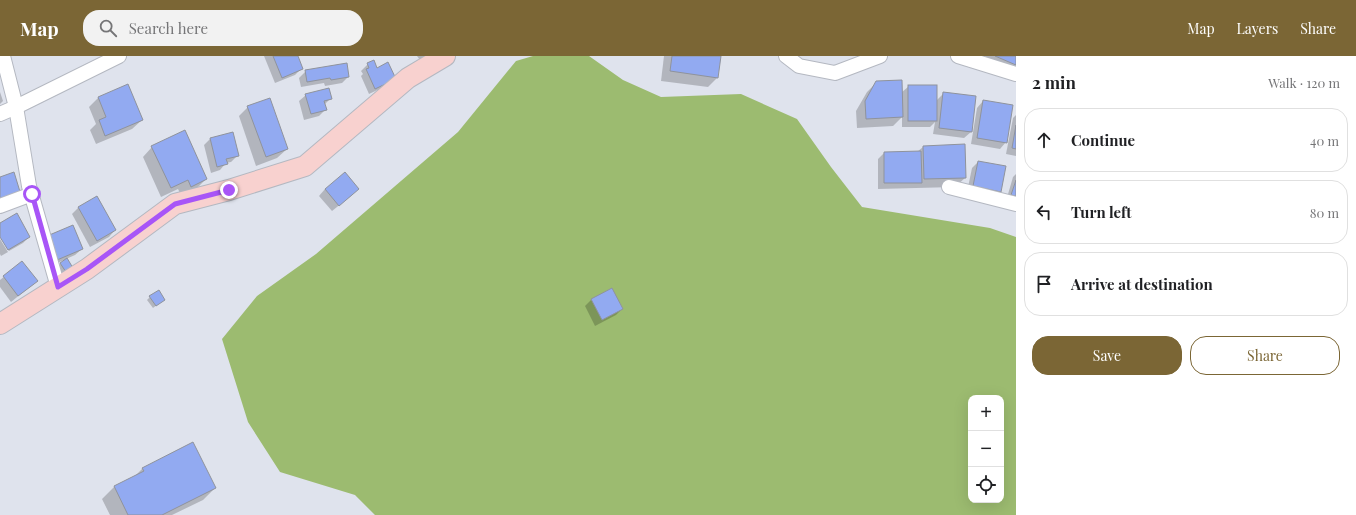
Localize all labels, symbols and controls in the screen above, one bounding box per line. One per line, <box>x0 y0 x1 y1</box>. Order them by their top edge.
search box <box>83 10 363 46</box>
text: Map <box>20 15 59 41</box>
icon: search <box>97 17 119 39</box>
text: Search here <box>129 18 208 38</box>
text: Map <box>1187 19 1215 38</box>
text: Layers <box>1237 19 1278 38</box>
text: Share <box>1300 19 1336 38</box>
text: 2 min <box>1032 71 1076 93</box>
text: Walk · 120 m <box>1268 74 1340 91</box>
icon: ahead <box>1033 129 1055 151</box>
text: Continue <box>1071 130 1135 150</box>
text: 40 m <box>1310 132 1339 149</box>
route end <box>220 181 238 199</box>
route start <box>23 185 41 203</box>
icon: left <box>1033 201 1055 223</box>
text: Turn left <box>1071 202 1132 222</box>
text: 80 m <box>1310 204 1339 221</box>
icon: arrive <box>1033 273 1055 295</box>
text: Arrive at destination <box>1071 274 1213 294</box>
button: Save <box>1032 336 1182 375</box>
button: Share <box>1190 336 1340 375</box>
map controls <box>968 395 1004 503</box>
button: + <box>968 395 1004 431</box>
button: − <box>968 431 1004 467</box>
button: locate <box>968 467 1004 503</box>

